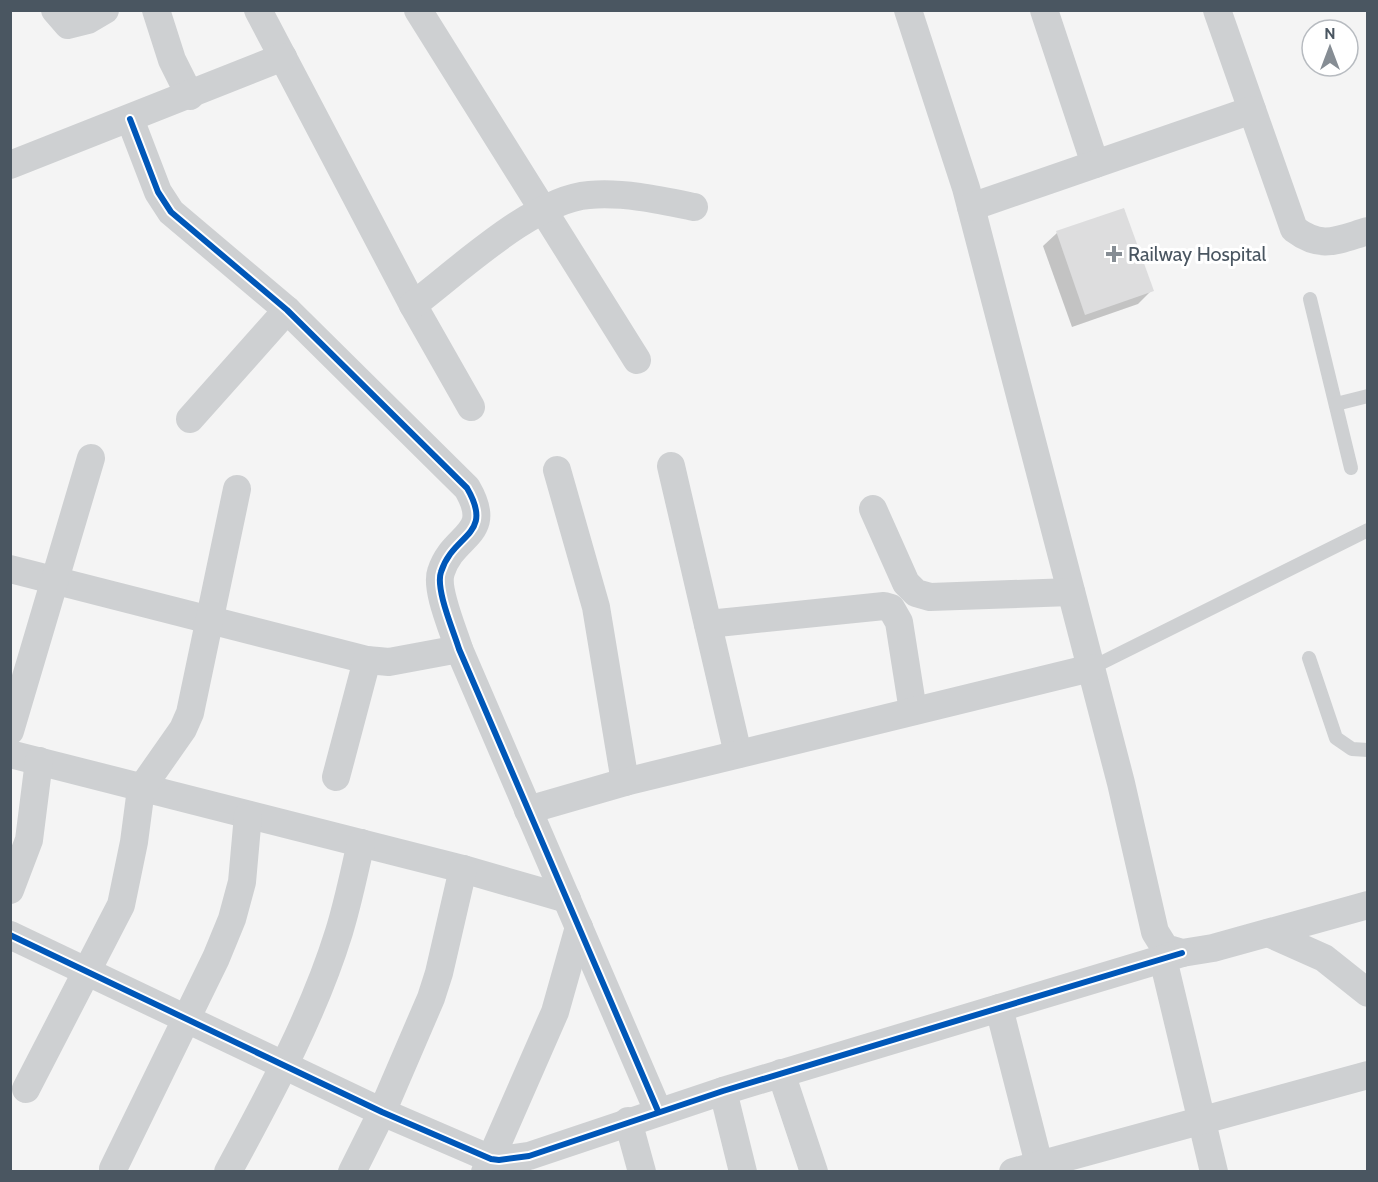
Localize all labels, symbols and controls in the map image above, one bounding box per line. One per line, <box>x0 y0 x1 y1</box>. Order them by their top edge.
north arrow <box>1300 18 1360 78</box>
text: N <box>1324 24 1336 43</box>
place label: Railway Hospital <box>1128 242 1266 266</box>
marker: Railway Hospital <box>1105 245 1123 263</box>

